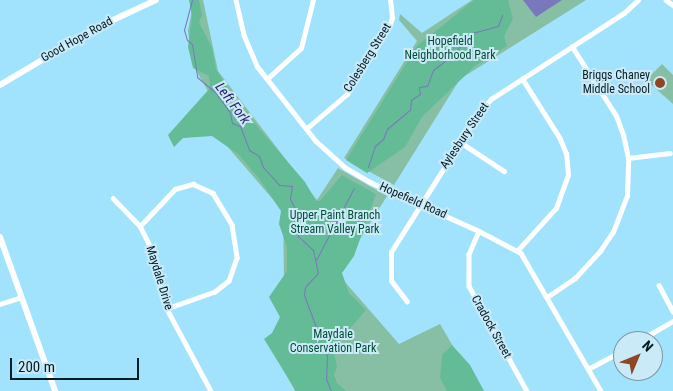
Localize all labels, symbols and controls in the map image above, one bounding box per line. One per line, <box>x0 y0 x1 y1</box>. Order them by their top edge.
street label: Good Hope Road <box>39 14 115 66</box>
street label: Colesberg Street <box>341 21 395 95</box>
park label: Hopefield Neighborhood Park <box>404 35 496 63</box>
place label: Briggs Chaney Middle School <box>582 69 650 97</box>
marker: Briggs Chaney Middle School <box>654 77 666 89</box>
water label: Left Fork <box>212 79 254 127</box>
street label: Aylesbury Street <box>438 100 492 172</box>
street label: Hopefield Road <box>377 180 449 222</box>
park label: Upper Paint Branch Stream Valley Park <box>290 209 380 237</box>
street label: Maydale Drive <box>142 244 176 312</box>
street label: Cradock Street <box>468 293 514 361</box>
park label: Maydale Conservation Park <box>290 328 376 356</box>
north arrow <box>613 331 663 381</box>
text: N <box>639 337 657 355</box>
scale bar <box>12 348 141 380</box>
text: 200 m <box>18 358 55 376</box>

